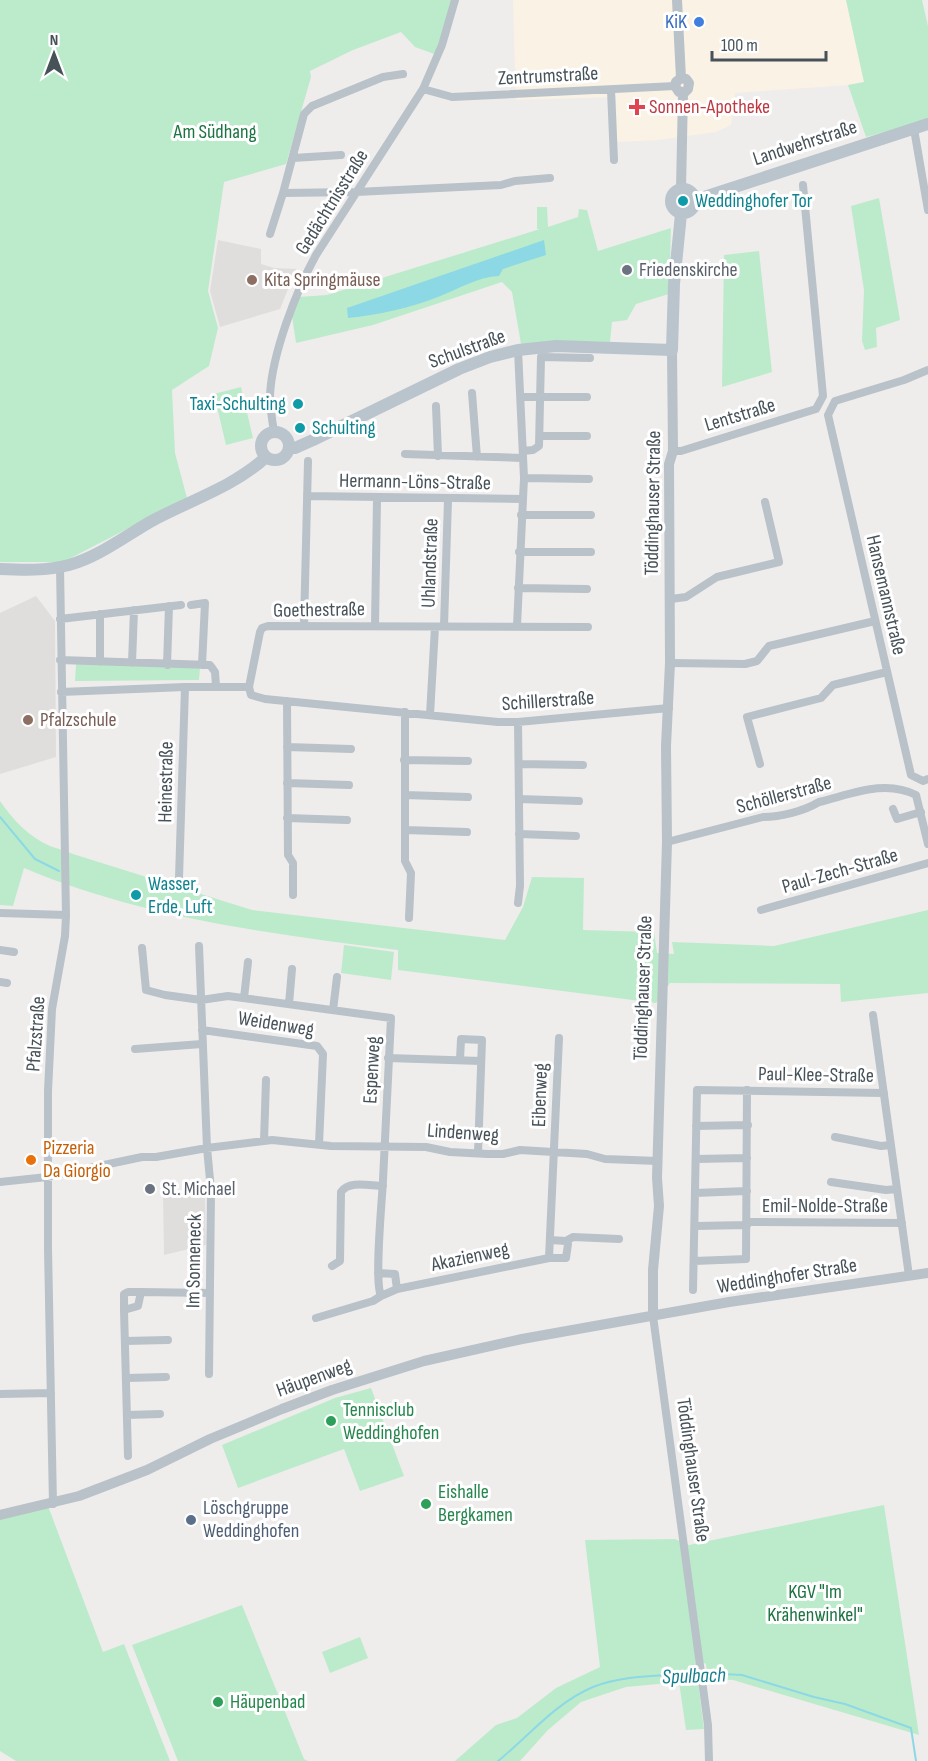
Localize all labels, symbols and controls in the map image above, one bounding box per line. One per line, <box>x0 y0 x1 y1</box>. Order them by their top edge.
place label: KiK <box>665 10 687 34</box>
marker: KiK <box>692 15 706 29</box>
north arrow <box>24 24 84 84</box>
scale bar <box>712 24 826 62</box>
text: N <box>50 31 58 50</box>
text: 100 m <box>721 35 758 56</box>
street label: Zentrumstraße <box>497 61 599 91</box>
place label: Sonnen-Apotheke <box>649 95 770 119</box>
marker: Sonnen-Apotheke <box>630 100 644 114</box>
street label: Landwehrstraße <box>750 115 860 171</box>
park label: Am Südhang <box>172 120 257 144</box>
street label: Gedächtnisstraße <box>290 145 374 259</box>
place label: Weddinghofer Tor <box>695 189 813 213</box>
marker: Weddinghofer Tor <box>676 194 690 208</box>
place label: Friedenskirche <box>639 258 738 282</box>
marker: Friedenskirche <box>620 263 634 277</box>
place label: Kita Springmäuse <box>264 268 381 292</box>
marker: Kita Springmäuse <box>245 273 259 287</box>
street label: Schulstraße <box>425 324 509 374</box>
place label: Taxi-Schulting <box>190 392 286 416</box>
street label: Lentstraße <box>702 393 778 437</box>
marker: Taxi-Schulting <box>291 397 305 411</box>
place label: Schulting <box>312 416 376 440</box>
marker: Schulting <box>293 421 307 435</box>
street label: Töddinghauser Straße <box>640 430 666 576</box>
street label: Hermann-Löns-Straße <box>339 469 491 495</box>
street label: Uhlandstraße <box>416 518 444 608</box>
street label: Hansemannstraße <box>861 533 911 657</box>
street label: Goethestraße <box>273 597 365 623</box>
street label: Schillerstraße <box>501 686 595 716</box>
place label: Pfalzschule <box>40 708 117 732</box>
marker: Pfalzschule <box>21 713 35 727</box>
street label: Heinestraße <box>153 741 179 823</box>
street label: Schöllerstraße <box>734 771 834 819</box>
street label: Paul-Zech-Straße <box>779 843 901 899</box>
place label: Wasser, Erde, Luft <box>148 872 213 919</box>
marker: Wasser, Erde, Luft <box>129 888 143 902</box>
street label: Töddinghauser Straße <box>628 915 658 1061</box>
street label: Pfalzstraße <box>21 995 51 1073</box>
street label: Weidenweg <box>236 1006 316 1042</box>
street label: Espenweg <box>358 1036 386 1104</box>
street label: Paul-Klee-Straße <box>758 1062 874 1088</box>
street label: Eibenweg <box>527 1063 553 1127</box>
street label: Lindenweg <box>426 1119 500 1147</box>
place label: Pizzeria Da Giorgio <box>43 1136 111 1183</box>
marker: Pizzeria Da Giorgio <box>24 1153 38 1167</box>
place label: St. Michael <box>162 1177 235 1201</box>
marker: St. Michael <box>143 1182 157 1196</box>
street label: Emil-Nolde-Straße <box>762 1194 888 1218</box>
street label: Im Sonneneck <box>181 1213 207 1308</box>
street label: Akazienweg <box>428 1237 511 1277</box>
street label: Weddinghofer Straße <box>715 1253 859 1299</box>
street label: Häupenweg <box>273 1353 355 1403</box>
street label: Töddinghauser Straße <box>671 1397 715 1543</box>
place label: Tennisclub Weddinghofen <box>343 1398 439 1445</box>
marker: Tennisclub Weddinghofen <box>324 1414 338 1428</box>
place label: Eishalle Bergkamen <box>438 1480 513 1527</box>
place label: Löschgruppe Weddinghofen <box>203 1496 299 1543</box>
marker: Eishalle Bergkamen <box>419 1497 433 1511</box>
marker: Löschgruppe Weddinghofen <box>184 1513 198 1527</box>
park label: KGV "Im Krähenwinkel" <box>767 1580 863 1627</box>
water label: Spulbach <box>662 1662 726 1690</box>
place label: Häupenbad <box>230 1690 305 1714</box>
marker: Häupenbad <box>211 1695 225 1709</box>

